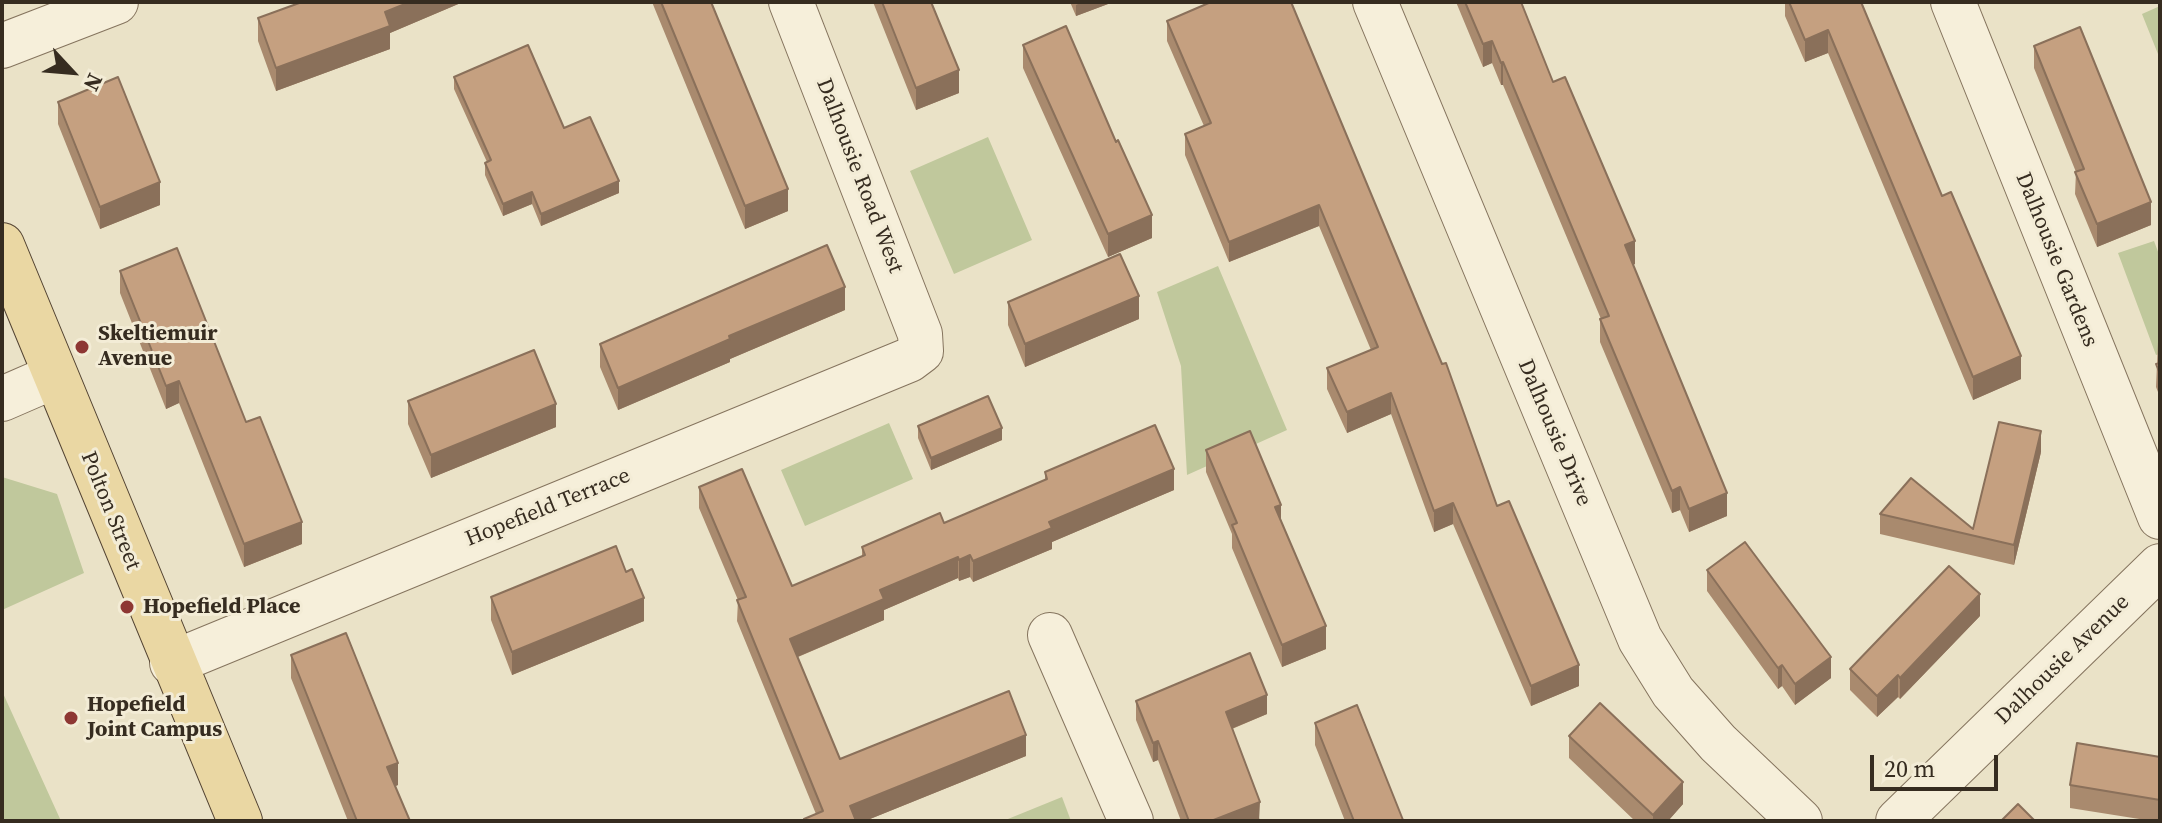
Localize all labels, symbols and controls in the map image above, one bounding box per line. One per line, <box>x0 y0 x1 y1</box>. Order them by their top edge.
north arrow <box>32 32 112 112</box>
text: N <box>77 69 111 96</box>
street label: Dalhousie Road West <box>810 75 908 277</box>
street label: Dalhousie Gardens <box>2009 169 2103 351</box>
place label: Skeltiemuir Avenue <box>98 321 217 372</box>
marker: Skeltiemuir Avenue <box>73 338 91 356</box>
street label: Dalhousie Drive <box>1511 356 1597 510</box>
street label: Polton Street <box>74 448 146 574</box>
street label: Hopefield Terrace <box>462 463 634 553</box>
street label: Dalhousie Avenue <box>1991 589 2135 731</box>
place label: Hopefield Place <box>143 594 300 620</box>
marker: Hopefield Place <box>118 598 136 616</box>
place label: Hopefield Joint Campus <box>87 692 222 744</box>
marker: Hopefield Joint Campus <box>62 709 80 727</box>
scale bar <box>1874 739 2002 789</box>
text: 20 m <box>1884 752 1935 785</box>

